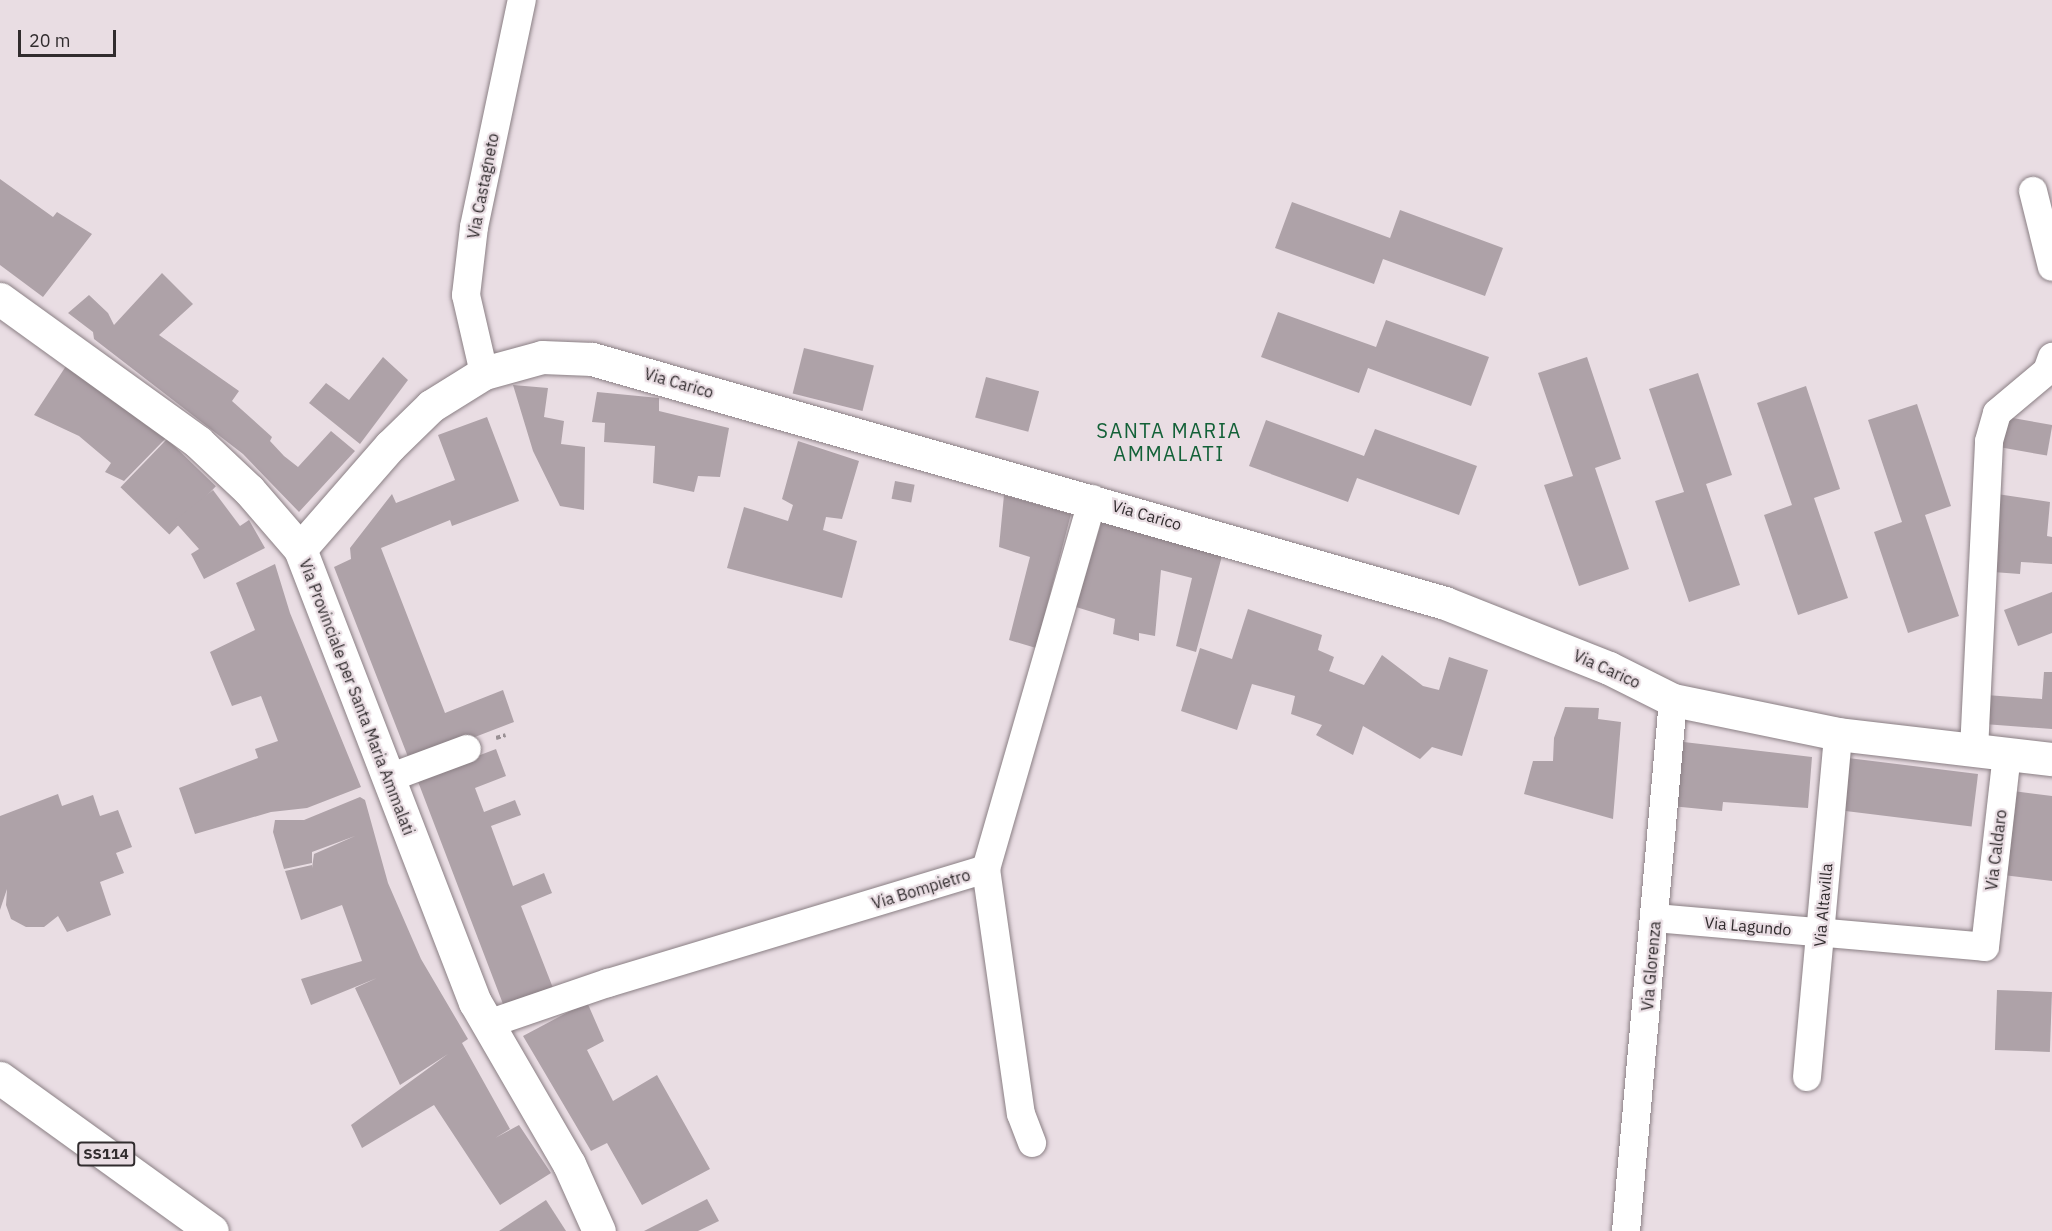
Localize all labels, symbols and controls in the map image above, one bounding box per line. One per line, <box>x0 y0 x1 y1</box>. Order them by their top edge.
scale bar <box>21 18 118 56</box>
text: 20 m <box>29 29 71 52</box>
street label: Via Castagneto <box>463 132 503 240</box>
street label: Via Carico <box>642 364 716 402</box>
district label: SANTA MARIA AMMALATI <box>1096 419 1242 466</box>
street label: Via Carico <box>1110 496 1184 534</box>
street label: Via Provinciale per Santa Maria Ammalati <box>295 556 419 838</box>
street label: Via Carico <box>1571 646 1643 692</box>
street label: Via Caldaro <box>1982 808 2010 892</box>
street label: Via Altavilla <box>1810 862 1836 948</box>
street label: Via Bompietro <box>869 865 973 913</box>
street label: Via Lagundo <box>1704 913 1792 939</box>
street label: Via Glorenza <box>1638 920 1664 1012</box>
road number: SS114 <box>76 1142 136 1166</box>

